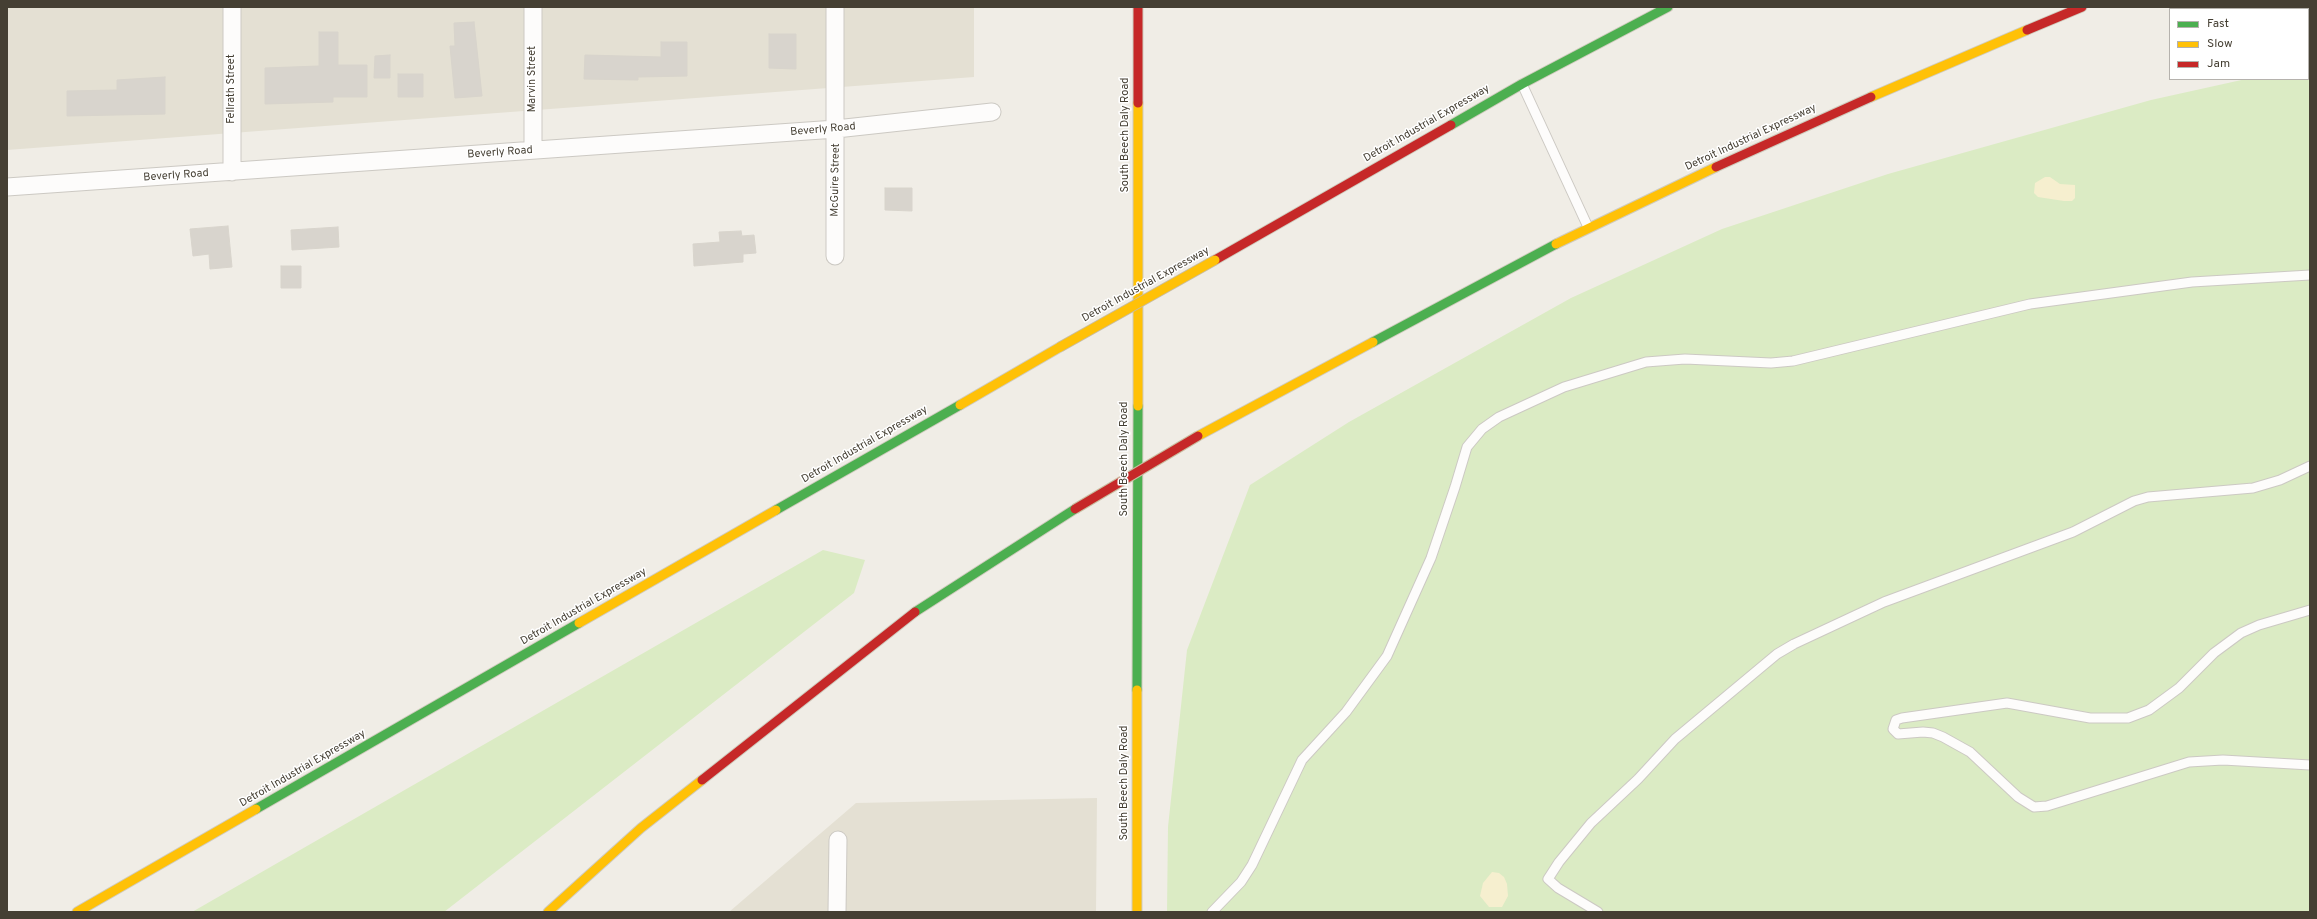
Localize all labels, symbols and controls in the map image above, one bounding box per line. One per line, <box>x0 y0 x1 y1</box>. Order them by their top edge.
legend <box>2169 8 2309 80</box>
text: Fast <box>2207 16 2229 32</box>
text: Slow <box>2207 36 2233 52</box>
street label: Marvin Street <box>526 46 540 112</box>
street label: Fellrath Street <box>225 54 239 124</box>
text: Jam <box>2207 56 2230 72</box>
street label: South Beech Daly Road <box>1119 77 1133 193</box>
street label: Detroit Industrial Expressway <box>1362 82 1492 166</box>
street label: Detroit Industrial Expressway <box>1683 102 1819 174</box>
street label: Beverly Road <box>790 121 856 139</box>
street label: McGuire Street <box>829 143 843 217</box>
street label: Beverly Road <box>467 144 533 162</box>
street label: Beverly Road <box>143 167 209 185</box>
street label: Detroit Industrial Expressway <box>1080 244 1212 326</box>
street label: South Beech Daly Road <box>1118 401 1132 517</box>
street label: Detroit Industrial Expressway <box>800 403 930 487</box>
street label: Detroit Industrial Expressway <box>519 565 649 649</box>
street label: South Beech Daly Road <box>1118 725 1132 841</box>
street label: Detroit Industrial Expressway <box>238 727 368 811</box>

